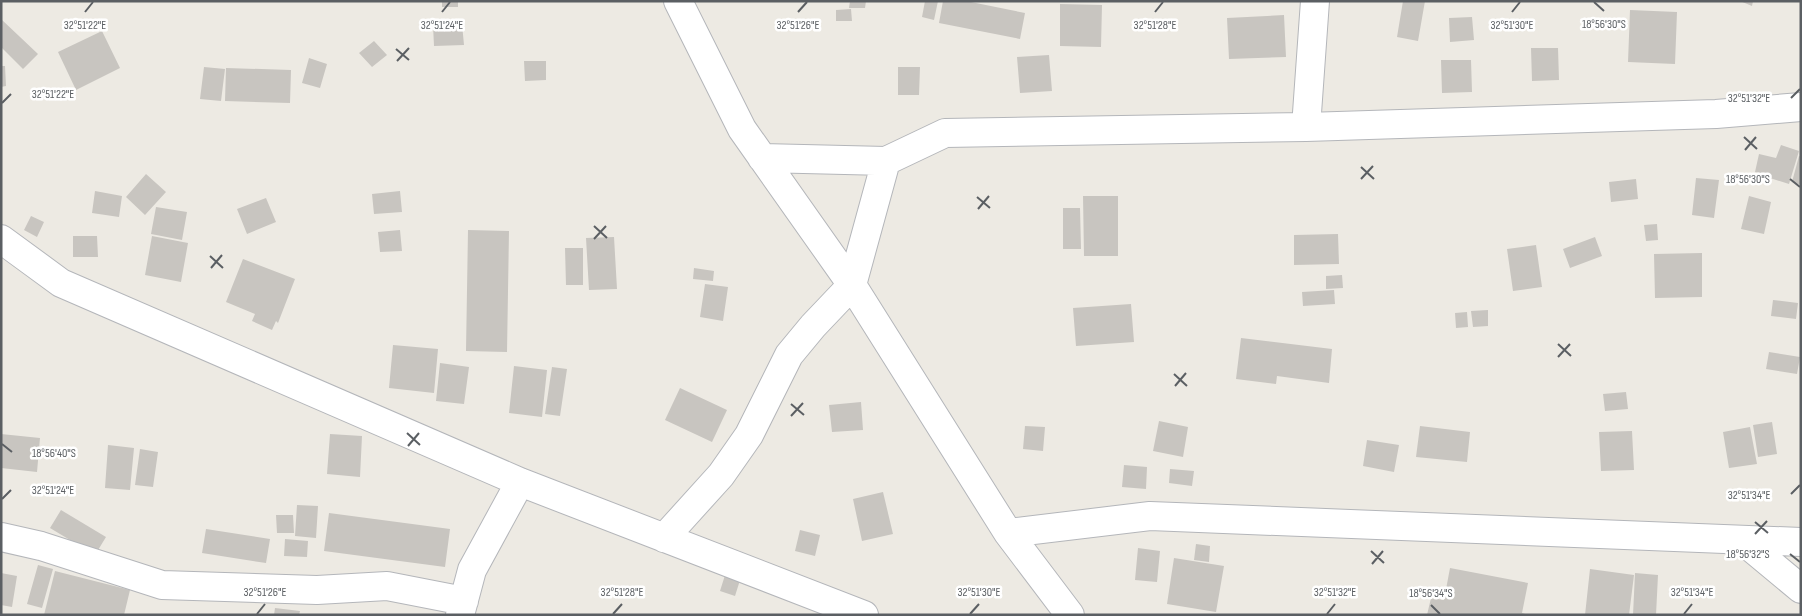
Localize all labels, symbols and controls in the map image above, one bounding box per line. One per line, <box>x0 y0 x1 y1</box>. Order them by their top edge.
text: 18°56'30"S <box>1582 17 1626 32</box>
text: 32°51'22"E <box>64 18 106 33</box>
text: 32°51'24"E <box>421 18 463 33</box>
text: 32°51'26"E <box>777 18 819 33</box>
text: 32°51'28"E <box>1134 18 1176 33</box>
text: 32°51'30"E <box>1490 18 1534 33</box>
text: 32°51'22"E <box>32 87 74 102</box>
text: 32°51'32"E <box>1728 91 1770 106</box>
text: 18°56'30"S <box>1726 172 1770 187</box>
text: 18°56'40"S <box>32 446 76 461</box>
text: 32°51'24"E <box>32 483 74 498</box>
text: 32°51'34"E <box>1728 488 1770 503</box>
text: 18°56'32"S <box>1726 547 1770 562</box>
text: 32°51'26"E <box>244 585 286 600</box>
text: 32°51'28"E <box>601 585 643 600</box>
text: 32°51'30"E <box>957 585 1001 600</box>
text: 32°51'32"E <box>1314 585 1356 600</box>
text: 32°51'34"E <box>1671 585 1713 600</box>
text: 18°56'34"S <box>1409 586 1453 601</box>

